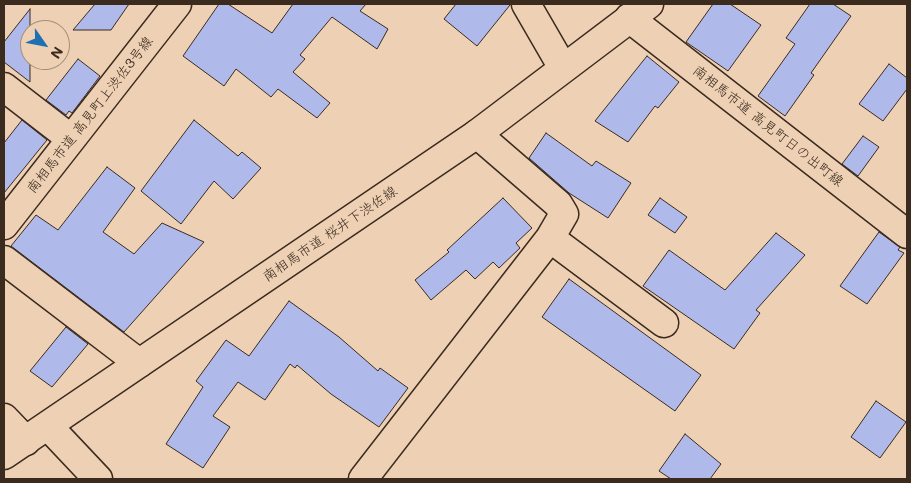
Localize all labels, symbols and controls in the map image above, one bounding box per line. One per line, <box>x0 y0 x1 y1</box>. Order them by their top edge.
north arrow <box>20 20 70 70</box>
street label: 南相馬市道 高見町上渋佐3号線 <box>23 33 157 197</box>
text: N <box>46 43 68 63</box>
street label: 南相馬市道 高見町日の出町線 <box>689 62 847 190</box>
street label: 南相馬市道 桜井下渋佐線 <box>260 183 400 285</box>

